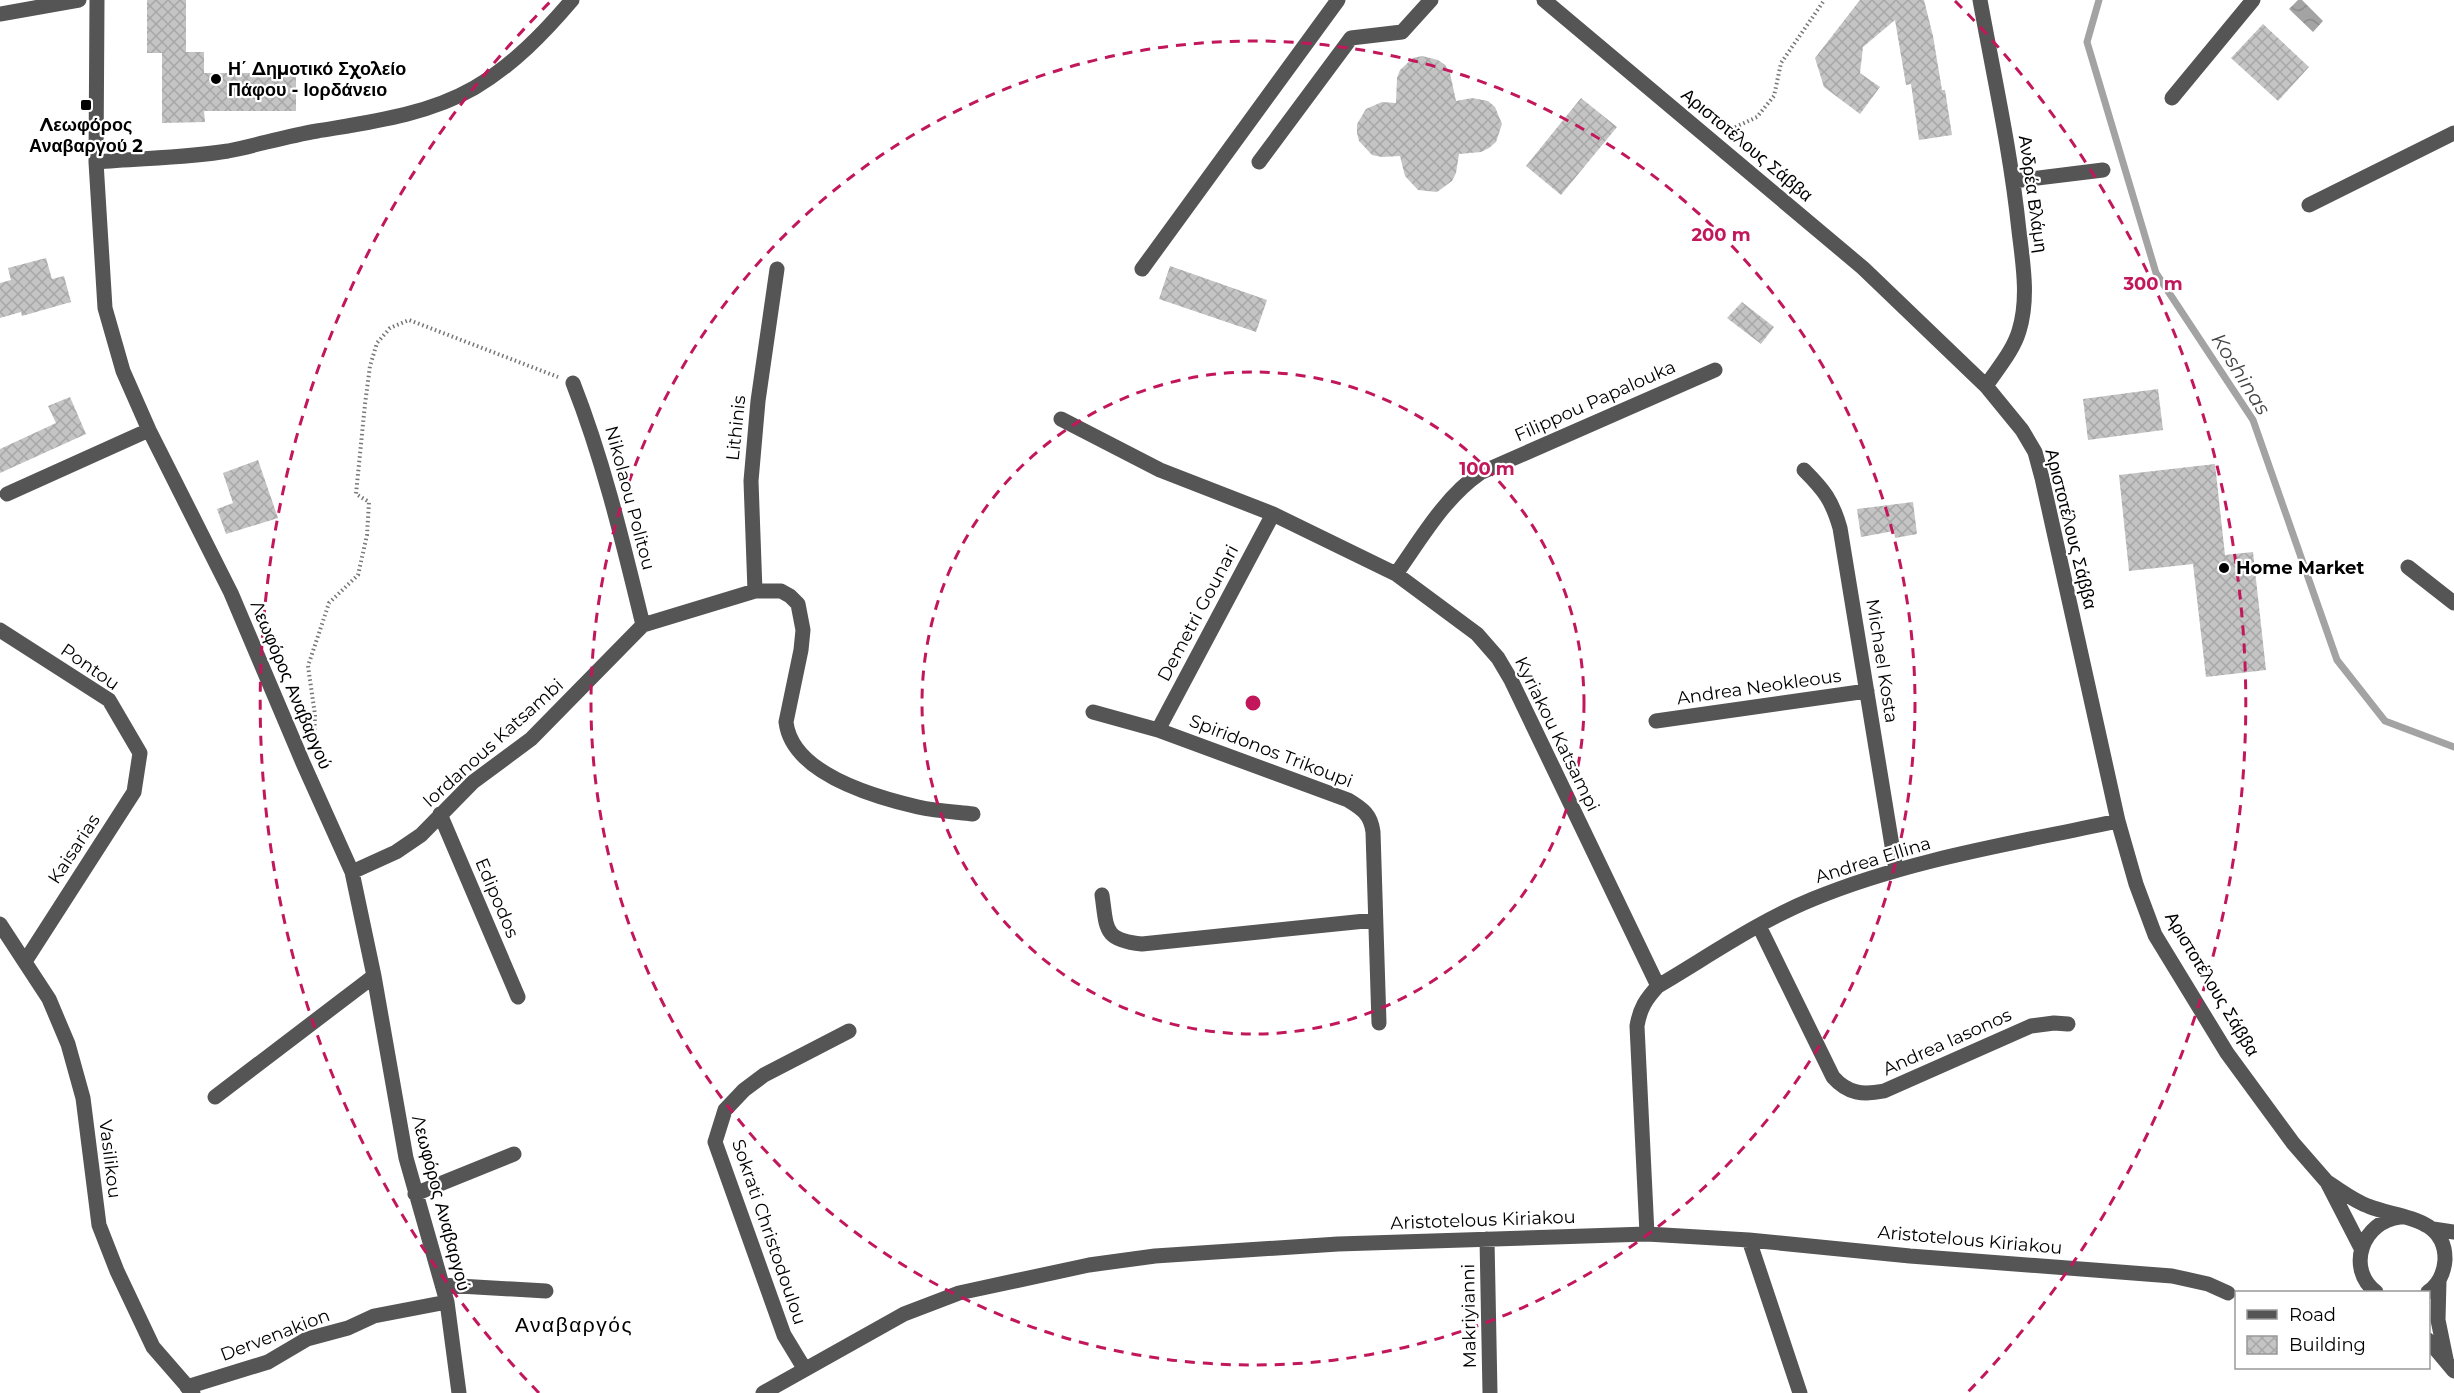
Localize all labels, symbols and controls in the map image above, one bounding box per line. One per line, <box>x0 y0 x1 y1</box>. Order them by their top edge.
place label: Η΄ Δημοτικό Σχολείο Πάφου - Ιορδάνειο <box>228 58 406 101</box>
marker: Η΄ Δημοτικό Σχολείο Πάφου - Ιορδάνειο <box>209 72 223 86</box>
street label: Αριστοτέλους Σάββα <box>1677 84 1817 206</box>
marker: Λεωφόρος Αναβαργού 2 <box>79 98 93 112</box>
place label: Λεωφόρος Αναβαργού 2 <box>29 114 143 157</box>
street label: Ανδρέα Βλάμη <box>2014 134 2052 254</box>
text: 200 m <box>1691 224 1751 246</box>
text: 300 m <box>2122 273 2183 295</box>
water label: Koshinas <box>2207 329 2276 419</box>
street label: Filippou Papalouka <box>1511 356 1679 446</box>
street label: Lithinis <box>722 394 750 462</box>
street label: Nikolaou Politou <box>600 423 660 573</box>
street label: Αριστοτέλους Σάββα <box>2040 446 2102 612</box>
text: 100 m <box>1459 458 1515 480</box>
street label: Demetri Gounari <box>1153 541 1243 685</box>
place label: Home Market <box>2236 557 2364 579</box>
marker: Home Market <box>2217 561 2231 575</box>
street label: Λεωφόρος Αναβαργού <box>246 597 336 773</box>
street label: Michael Kosta <box>1861 597 1903 725</box>
street label: Pontou <box>56 639 124 695</box>
street label: Kyriakou Katsampi <box>1510 653 1604 815</box>
street label: Andrea Neokleous <box>1675 665 1843 709</box>
street label: Iordanous Katsambi <box>418 674 568 812</box>
centre of rings <box>1243 693 1263 713</box>
street label: Spiridonos Trikoupi <box>1186 710 1356 792</box>
street label: Kaisarias <box>43 810 105 888</box>
street label: Andrea Ellina <box>1813 832 1933 888</box>
street label: Edipodos <box>470 855 524 941</box>
street label: Αριστοτέλους Σάββα <box>2160 908 2264 1060</box>
street label: Andrea Iasonos <box>1879 1004 2015 1080</box>
street label: Λεωφόρος Αναβαργού <box>407 1113 475 1293</box>
street label: Vasilikou <box>94 1118 126 1200</box>
street label: Sokrati Christodoulou <box>727 1136 811 1328</box>
street label: Aristotelous Kiriakou <box>1390 1206 1576 1234</box>
street label: Aristotelous Kiriakou <box>1877 1221 2063 1259</box>
street label: Makriyianni <box>1457 1263 1481 1369</box>
legend <box>2235 1291 2430 1369</box>
street label: Dervenakion <box>217 1304 333 1366</box>
text: Road <box>2289 1304 2336 1326</box>
district label: Αναβαργός <box>515 1312 633 1337</box>
text: Building <box>2289 1334 2366 1356</box>

